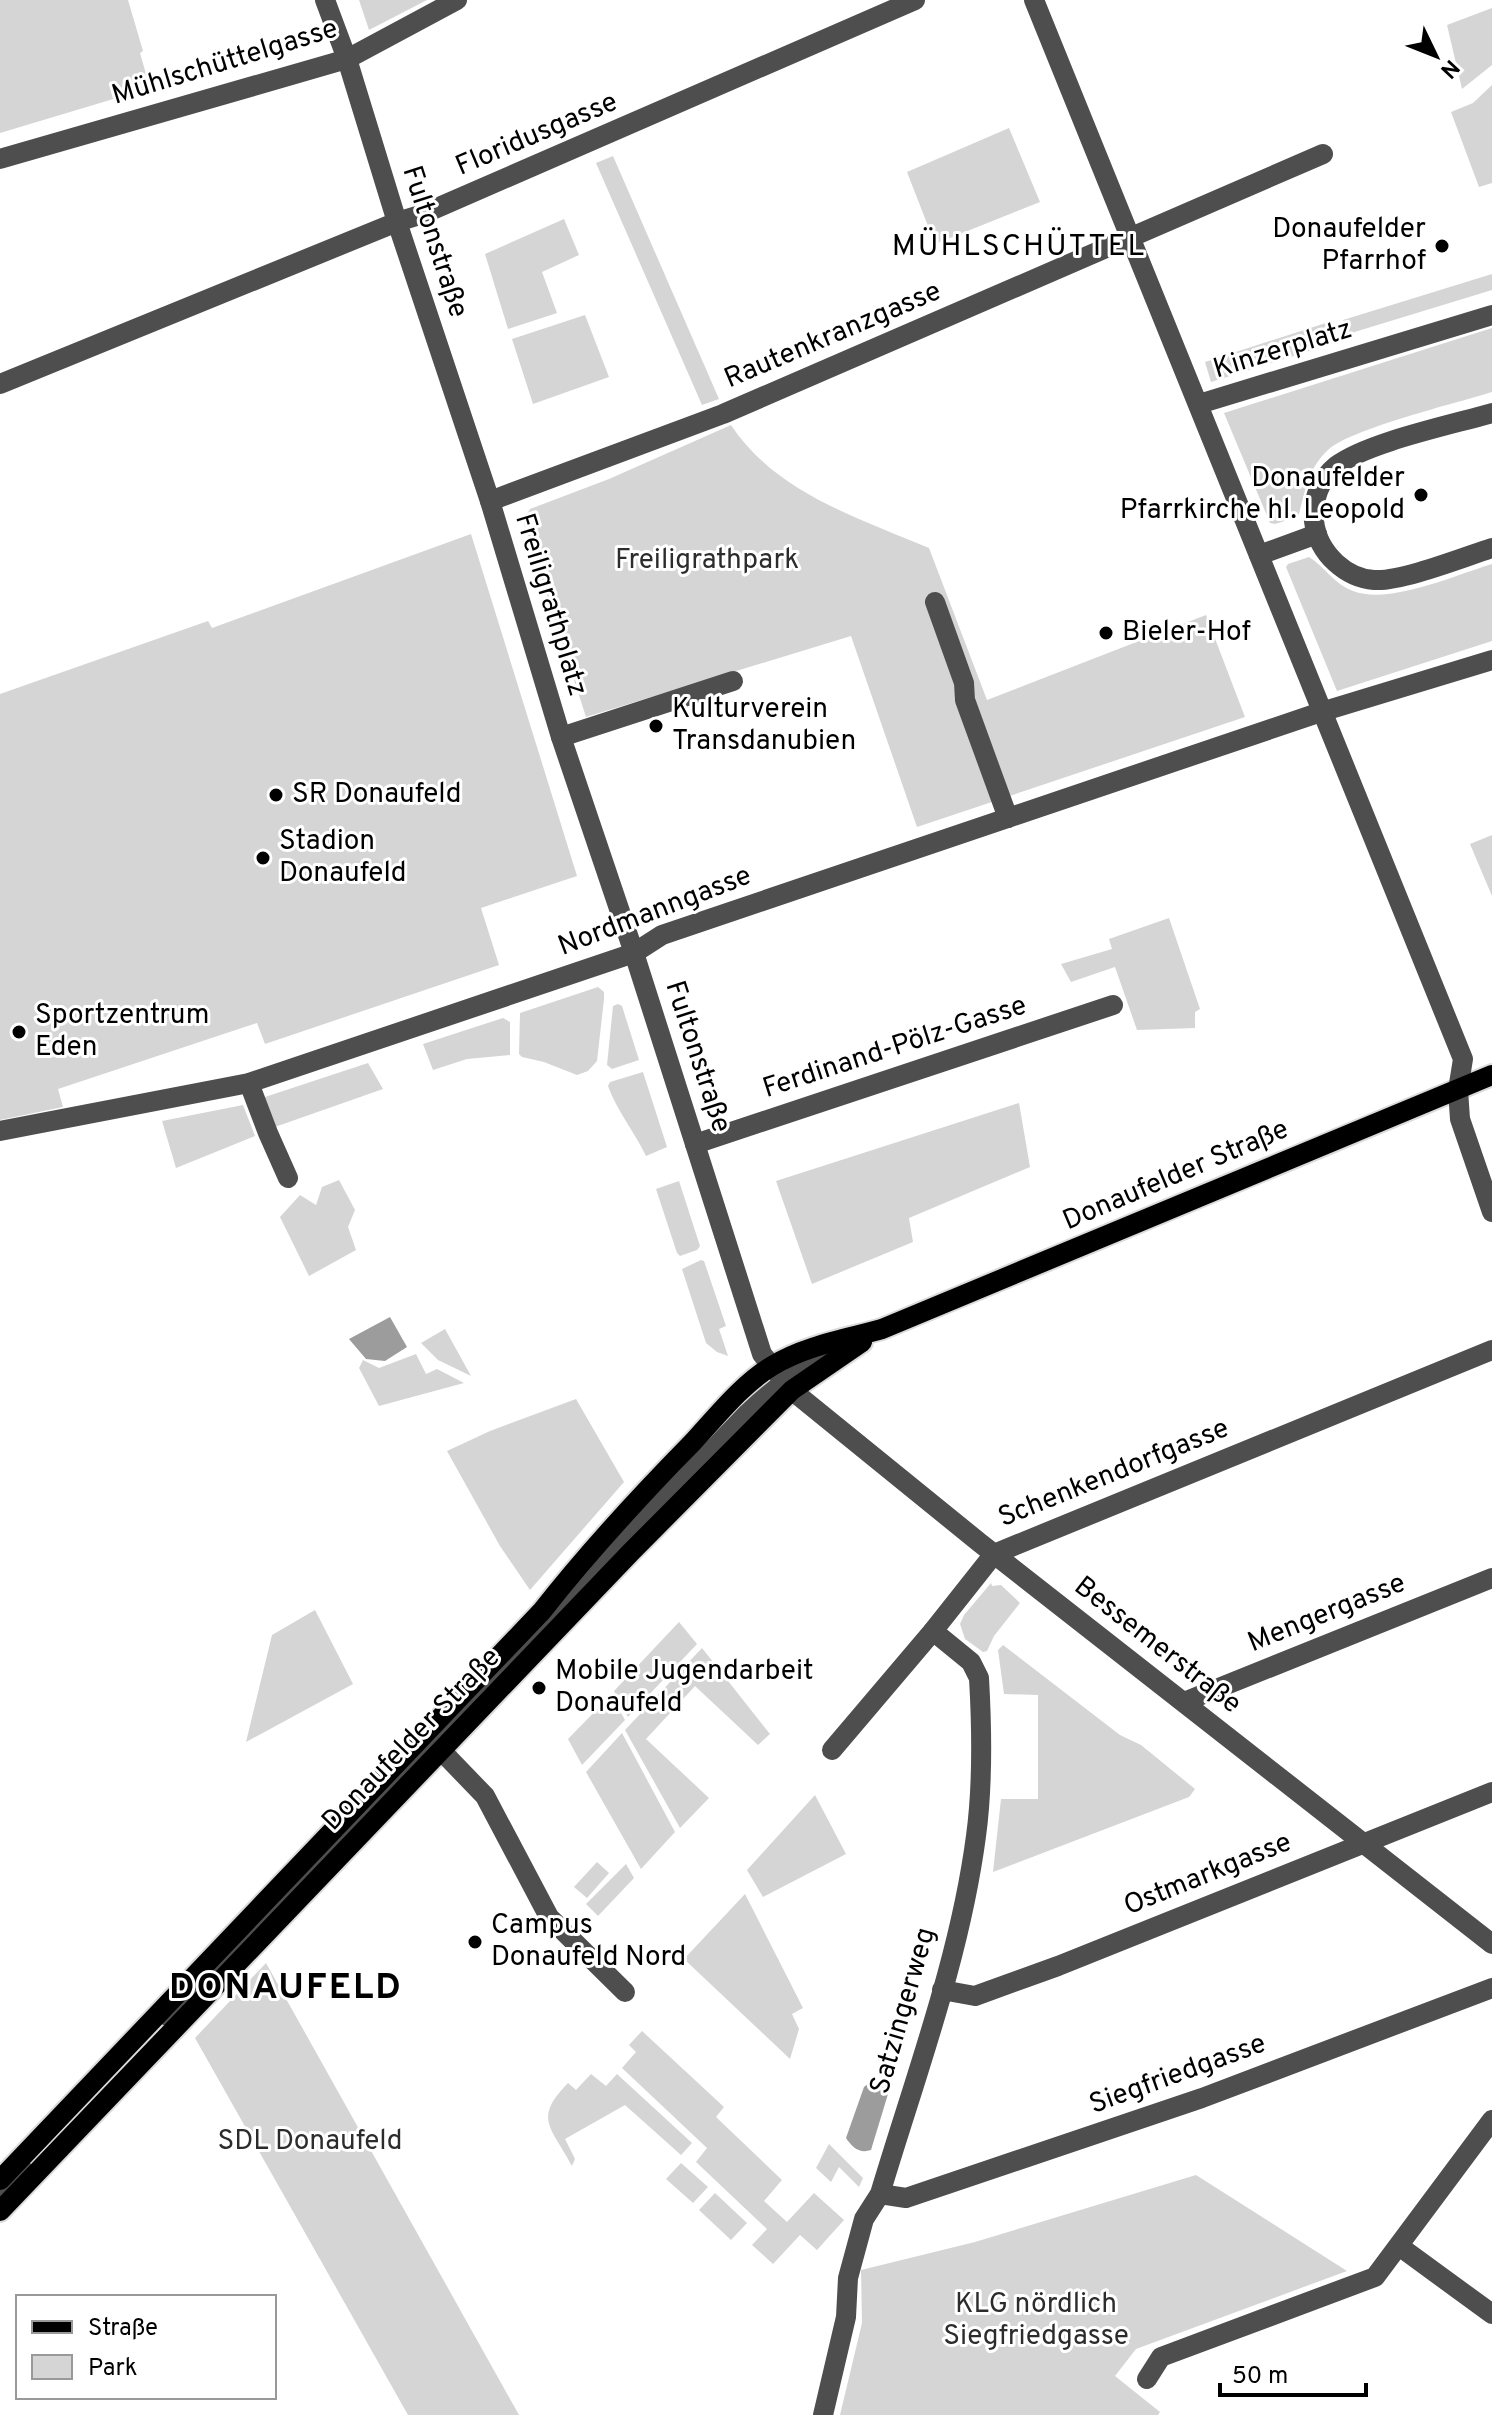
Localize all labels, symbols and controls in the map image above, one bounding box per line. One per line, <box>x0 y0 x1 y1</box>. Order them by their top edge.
street label: Mühlschüttelgasse <box>108 12 342 114</box>
north arrow <box>1396 16 1476 96</box>
text: N <box>1434 53 1464 83</box>
street label: Floridusgasse <box>451 85 623 185</box>
street label: Fultonstraße <box>393 162 475 322</box>
place label: Donaufelder Pfarrhof <box>1272 212 1426 280</box>
district label: MÜHLSCHÜTTEL <box>892 227 1146 266</box>
marker: Donaufelder Pfarrhof <box>1433 237 1451 255</box>
street label: Rautenkranzgasse <box>719 274 947 398</box>
street label: Kinzerplatz <box>1209 312 1357 388</box>
place label: Donaufelder Pfarrkirche hl. Leopold <box>1120 461 1405 529</box>
marker: Donaufelder Pfarrkirche hl. Leopold <box>1412 486 1430 504</box>
street label: Freiligrathplatz <box>505 509 595 701</box>
park label: Freiligrathpark <box>615 543 799 579</box>
place label: Bieler-Hof <box>1122 615 1251 651</box>
marker: Bieler-Hof <box>1097 624 1115 642</box>
place label: Kulturverein Transdanubien <box>672 692 856 760</box>
marker: Kulturverein Transdanubien <box>647 717 665 735</box>
place label: SR Donaufeld <box>292 777 461 813</box>
marker: SR Donaufeld <box>267 786 285 804</box>
place label: Stadion Donaufeld <box>279 824 406 892</box>
marker: Stadion Donaufeld <box>254 849 272 867</box>
street label: Nordmanngasse <box>553 859 757 965</box>
street label: Fultonstraße <box>656 977 738 1137</box>
street label: Ferdinand-Pölz-Gasse <box>758 988 1032 1108</box>
place label: Sportzentrum Eden <box>35 998 209 1066</box>
marker: Sportzentrum Eden <box>10 1023 28 1041</box>
street label: Donaufelder Straße <box>1058 1112 1294 1240</box>
street label: Schenkendorfgasse <box>993 1411 1235 1537</box>
street label: Mengergasse <box>1243 1566 1411 1662</box>
street label: Bessemerstraße <box>1066 1569 1248 1723</box>
street label: Donaufelder Straße <box>315 1641 509 1839</box>
place label: Mobile Jugendarbeit Donaufeld <box>555 1654 814 1722</box>
marker: Mobile Jugendarbeit Donaufeld <box>530 1679 548 1697</box>
street label: Ostmarkgasse <box>1119 1825 1297 1925</box>
place label: Campus Donaufeld Nord <box>491 1908 686 1976</box>
street label: Satzingerweg <box>863 1923 945 2099</box>
marker: Campus Donaufeld Nord <box>466 1933 484 1951</box>
district label: DONAUFELD <box>169 1966 403 2012</box>
street label: Siegfriedgasse <box>1085 2026 1271 2124</box>
park label: SDL Donaufeld <box>218 2124 402 2160</box>
park label: KLG nördlich Siegfriedgasse <box>943 2287 1129 2355</box>
legend <box>16 2295 276 2399</box>
text: Straße <box>88 2314 158 2344</box>
scale bar <box>1220 2347 1366 2397</box>
text: Park <box>88 2354 138 2384</box>
text: 50 m <box>1232 2362 1288 2392</box>

